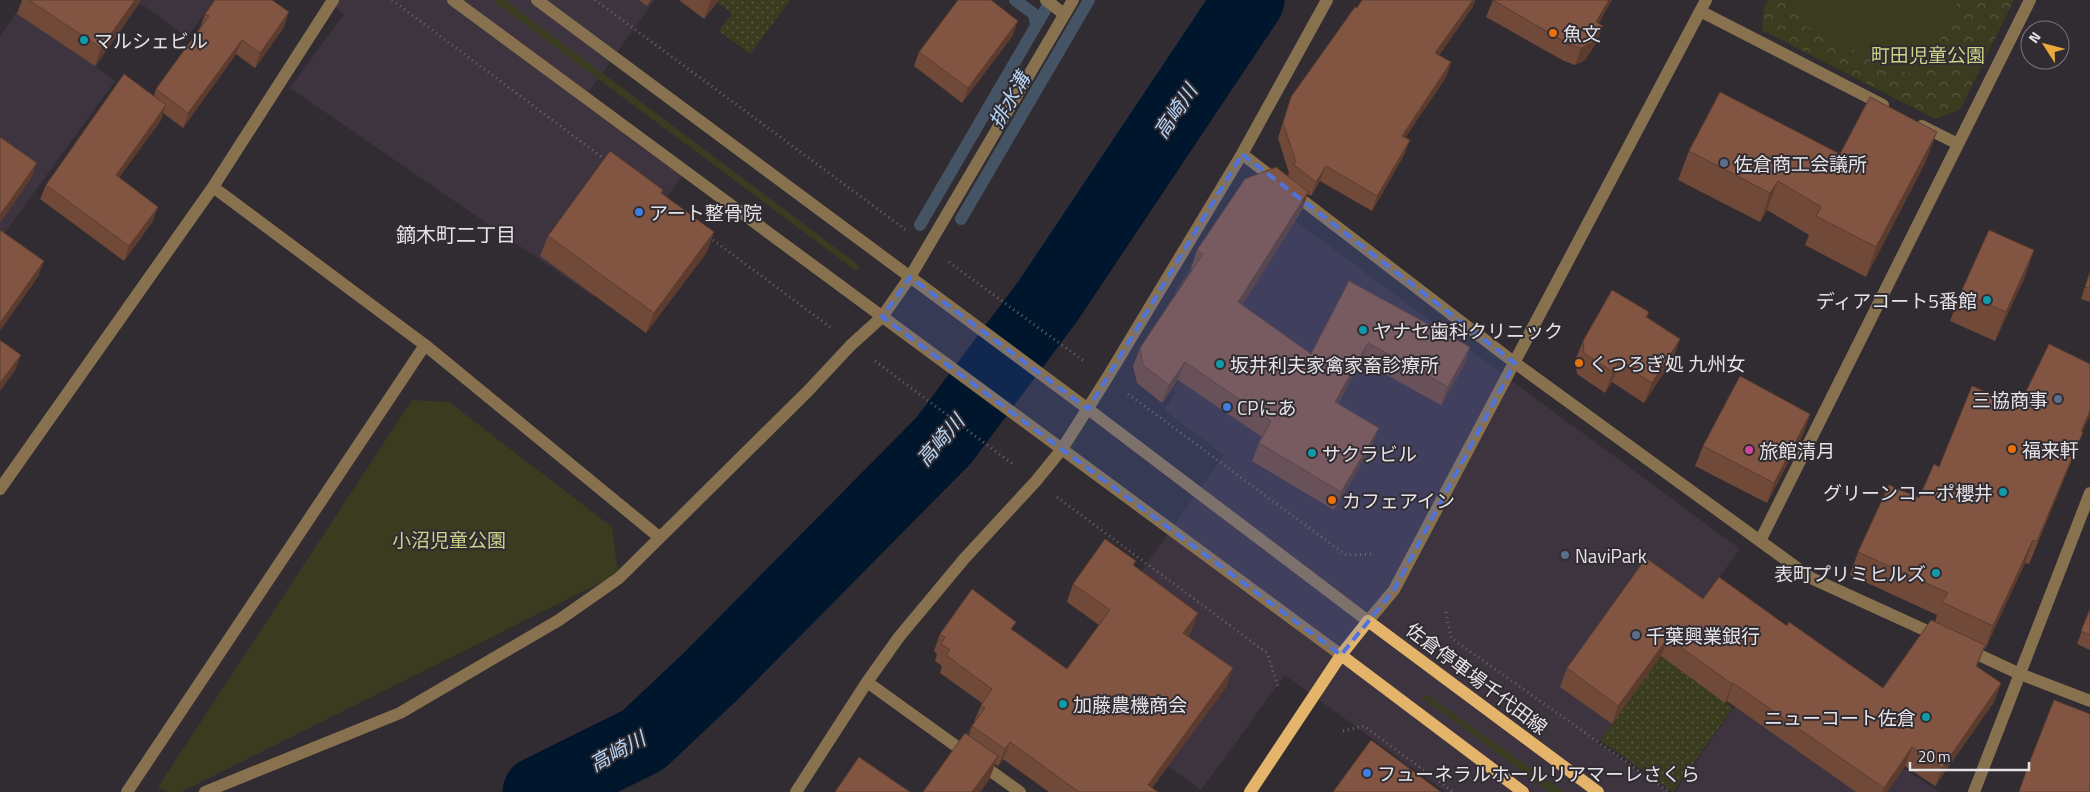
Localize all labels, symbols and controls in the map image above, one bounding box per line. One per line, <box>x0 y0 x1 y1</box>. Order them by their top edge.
place label: 魚文 <box>1563 19 1601 48</box>
north arrow <box>2020 20 2070 70</box>
place label: マルシェビル <box>94 26 208 55</box>
marker: 魚文 <box>1547 27 1559 39</box>
text: N <box>2023 27 2045 47</box>
marker: マルシェビル <box>78 34 90 46</box>
park label: 町田児童公園 <box>1871 40 1985 69</box>
water label: 排水溝 <box>981 64 1039 134</box>
water label: 高崎川 <box>1145 76 1206 145</box>
place label: 佐倉商工会議所 <box>1734 149 1867 178</box>
marker: 佐倉商工会議所 <box>1718 157 1730 169</box>
place label: アート整骨院 <box>649 198 762 227</box>
marker: アート整骨院 <box>633 206 645 218</box>
district label: 鏑木町二丁目 <box>396 219 516 250</box>
place label: ディアコート5番館 <box>1816 286 1977 315</box>
marker: ディアコート5番館 <box>1981 294 1993 306</box>
place label: ヤナセ歯科クリニック <box>1373 316 1563 345</box>
marker: ヤナセ歯科クリニック <box>1357 324 1369 336</box>
place label: くつろぎ処 九州女 <box>1589 349 1745 378</box>
place label: 坂井利夫家禽家畜診療所 <box>1230 350 1439 379</box>
marker: くつろぎ処 九州女 <box>1573 357 1585 369</box>
marker: 坂井利夫家禽家畜診療所 <box>1214 358 1226 370</box>
place label: 三協商事 <box>1972 385 2048 414</box>
place label: CPにあ <box>1237 393 1297 422</box>
marker: 三協商事 <box>2052 393 2064 405</box>
marker: CPにあ <box>1221 401 1233 413</box>
water label: 高崎川 <box>909 406 973 473</box>
place label: 福来軒 <box>2022 435 2079 464</box>
place label: 旅館清月 <box>1759 436 1835 465</box>
place label: サクラビル <box>1322 439 1417 468</box>
marker: 福来軒 <box>2006 443 2018 455</box>
marker: 旅館清月 <box>1743 444 1755 456</box>
marker: サクラビル <box>1306 447 1318 459</box>
place label: グリーンコーポ櫻井 <box>1823 478 1993 507</box>
place label: カフェアイン <box>1342 486 1455 515</box>
marker: グリーンコーポ櫻井 <box>1997 486 2009 498</box>
marker: カフェアイン <box>1326 494 1338 506</box>
park label: 小沼児童公園 <box>392 525 506 554</box>
place label: NaviPark <box>1575 541 1647 570</box>
marker: NaviPark <box>1559 549 1571 561</box>
place label: 表町プリミヒルズ <box>1774 559 1926 588</box>
marker: 表町プリミヒルズ <box>1930 567 1942 579</box>
street label: 佐倉停車場千代田線 <box>1400 615 1554 741</box>
place label: 千葉興業銀行 <box>1646 621 1760 650</box>
marker: 千葉興業銀行 <box>1630 629 1642 641</box>
place label: 加藤農機商会 <box>1073 690 1187 719</box>
marker: 加藤農機商会 <box>1057 698 1069 710</box>
place label: ニューコート佐倉 <box>1764 703 1916 732</box>
marker: ニューコート佐倉 <box>1920 711 1932 723</box>
water label: 高崎川 <box>583 722 653 779</box>
scale bar <box>1910 740 2029 772</box>
text: 20 m <box>1918 745 1951 768</box>
place label: フューネラルホールリアマーレさくら <box>1377 759 1700 788</box>
marker: フューネラルホールリアマーレさくら <box>1361 767 1373 779</box>

